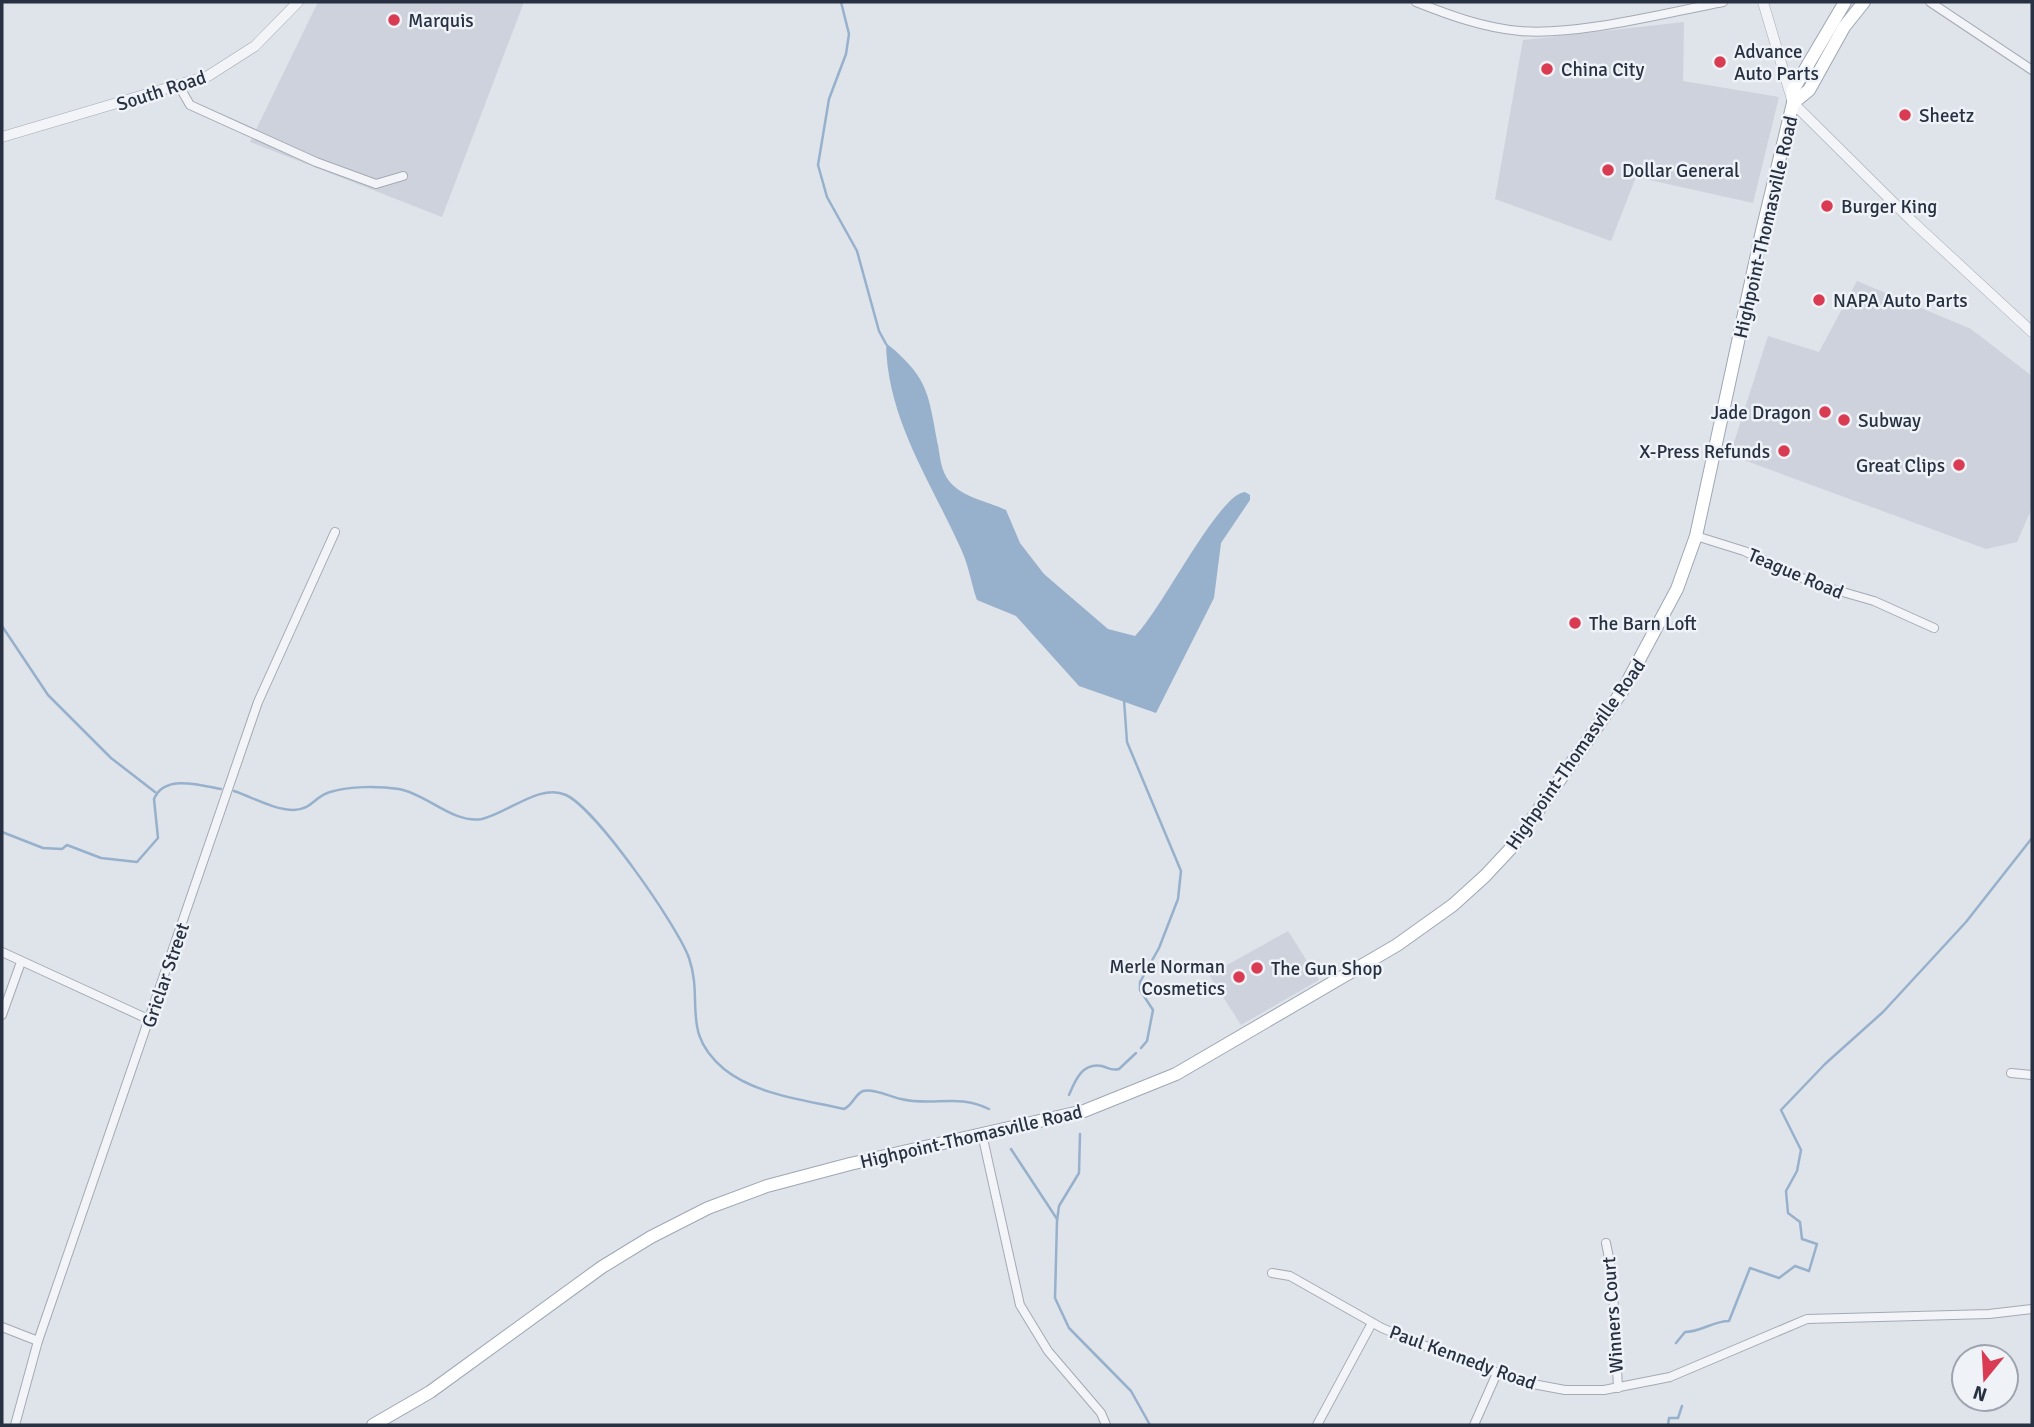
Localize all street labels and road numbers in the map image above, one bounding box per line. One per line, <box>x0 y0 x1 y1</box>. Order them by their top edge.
street label: South Road <box>114 65 209 117</box>
street label: Highpoint-Thomasville Road <box>1729 114 1803 341</box>
street label: Teague Road <box>1744 543 1847 605</box>
street label: Highpoint-Thomasville Road <box>1501 655 1651 855</box>
street label: Griclar Street <box>137 919 195 1031</box>
street label: Highpoint-Thomasville Road <box>858 1100 1085 1174</box>
street label: Winners Court <box>1597 1256 1629 1374</box>
street label: Paul Kennedy Road <box>1386 1320 1539 1396</box>

